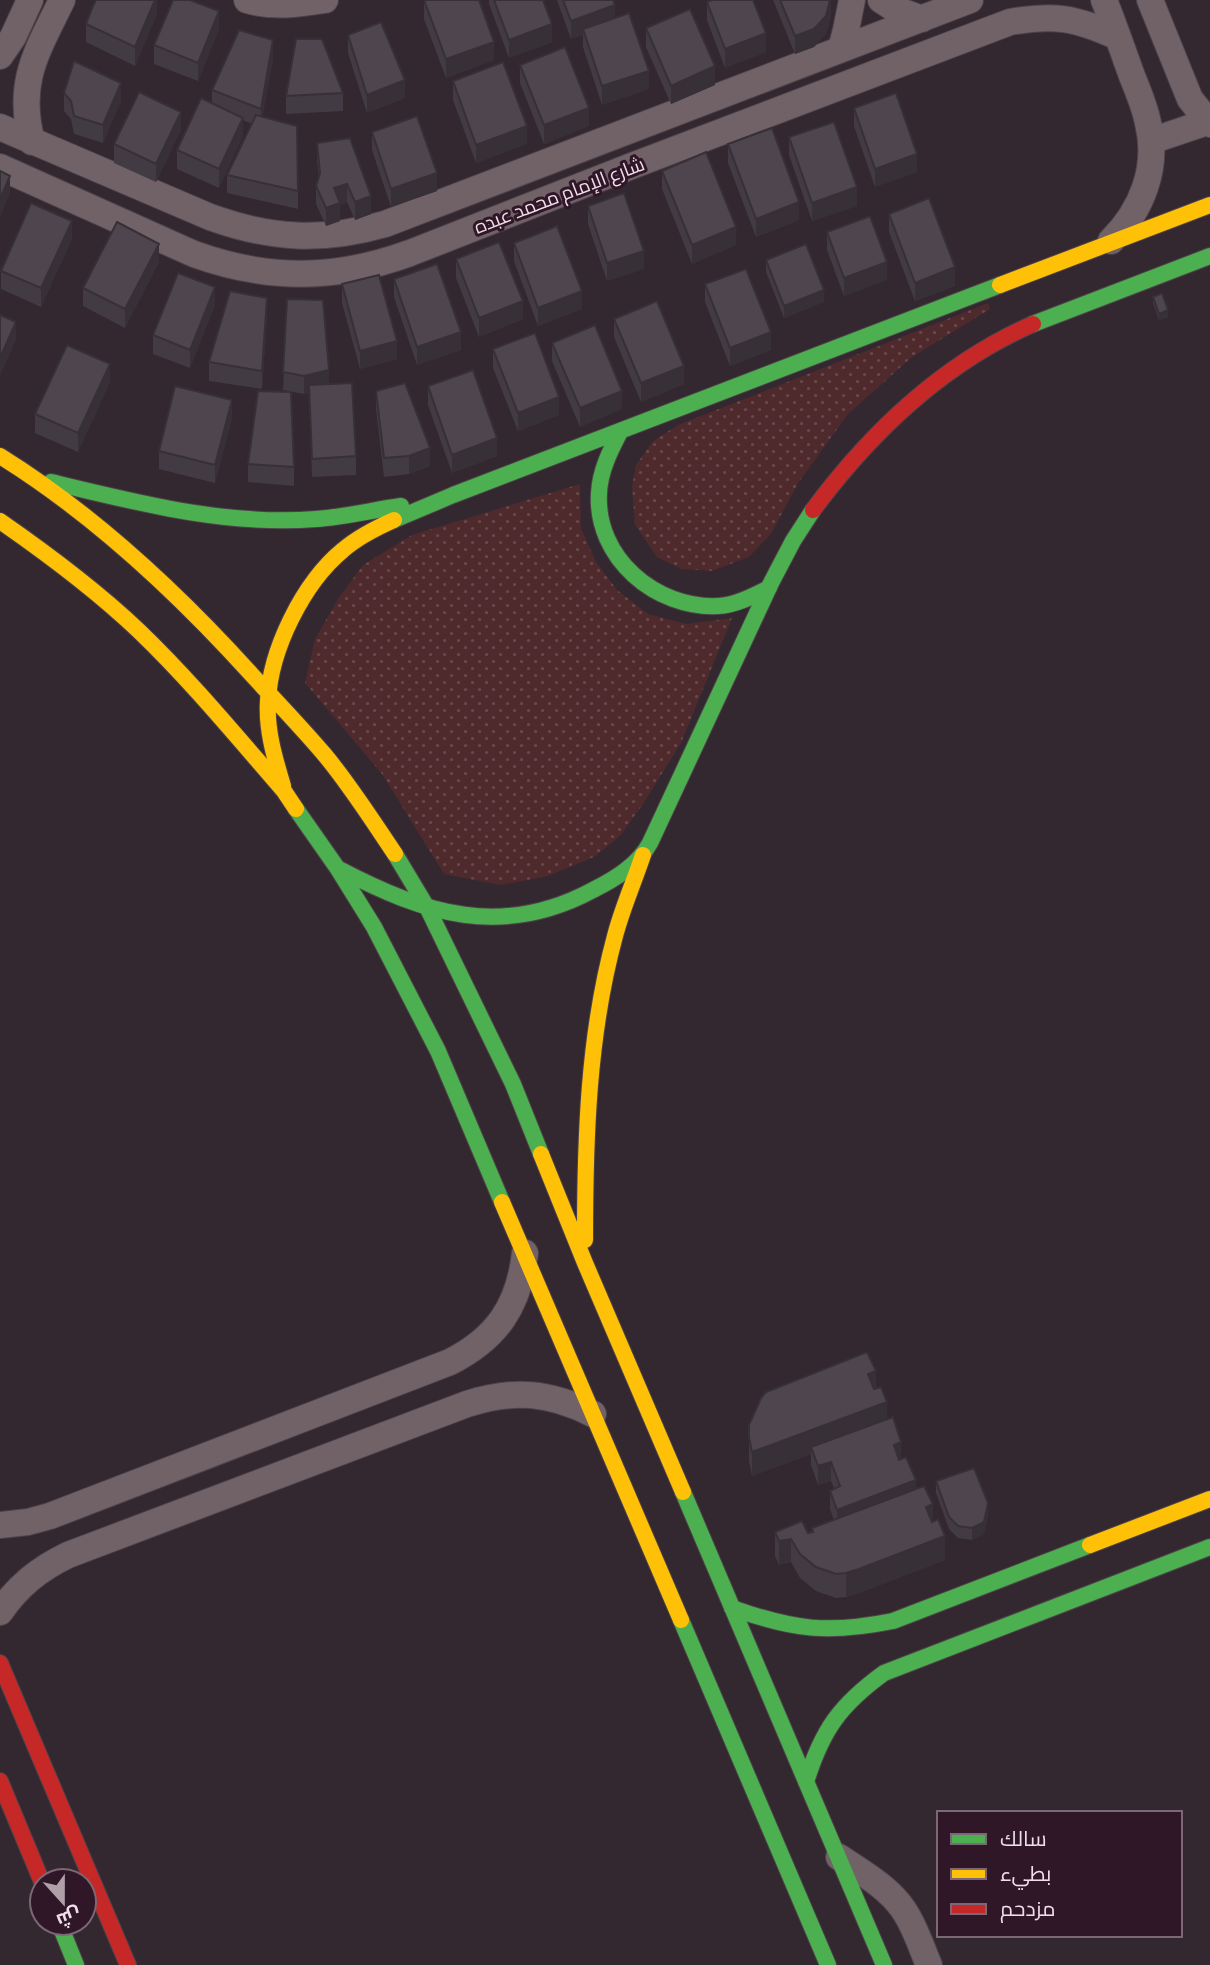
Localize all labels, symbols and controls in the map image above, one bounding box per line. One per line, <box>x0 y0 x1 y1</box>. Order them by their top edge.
street label: شارع الإمام محمد عبده <box>470 151 648 240</box>
legend <box>937 1811 1182 1937</box>
text: سالك <box>1000 1825 1047 1852</box>
text: بطيء <box>1000 1860 1051 1890</box>
north arrow <box>28 1867 98 1937</box>
text: مزدحم <box>1000 1895 1055 1923</box>
text: ش <box>53 1902 85 1933</box>

